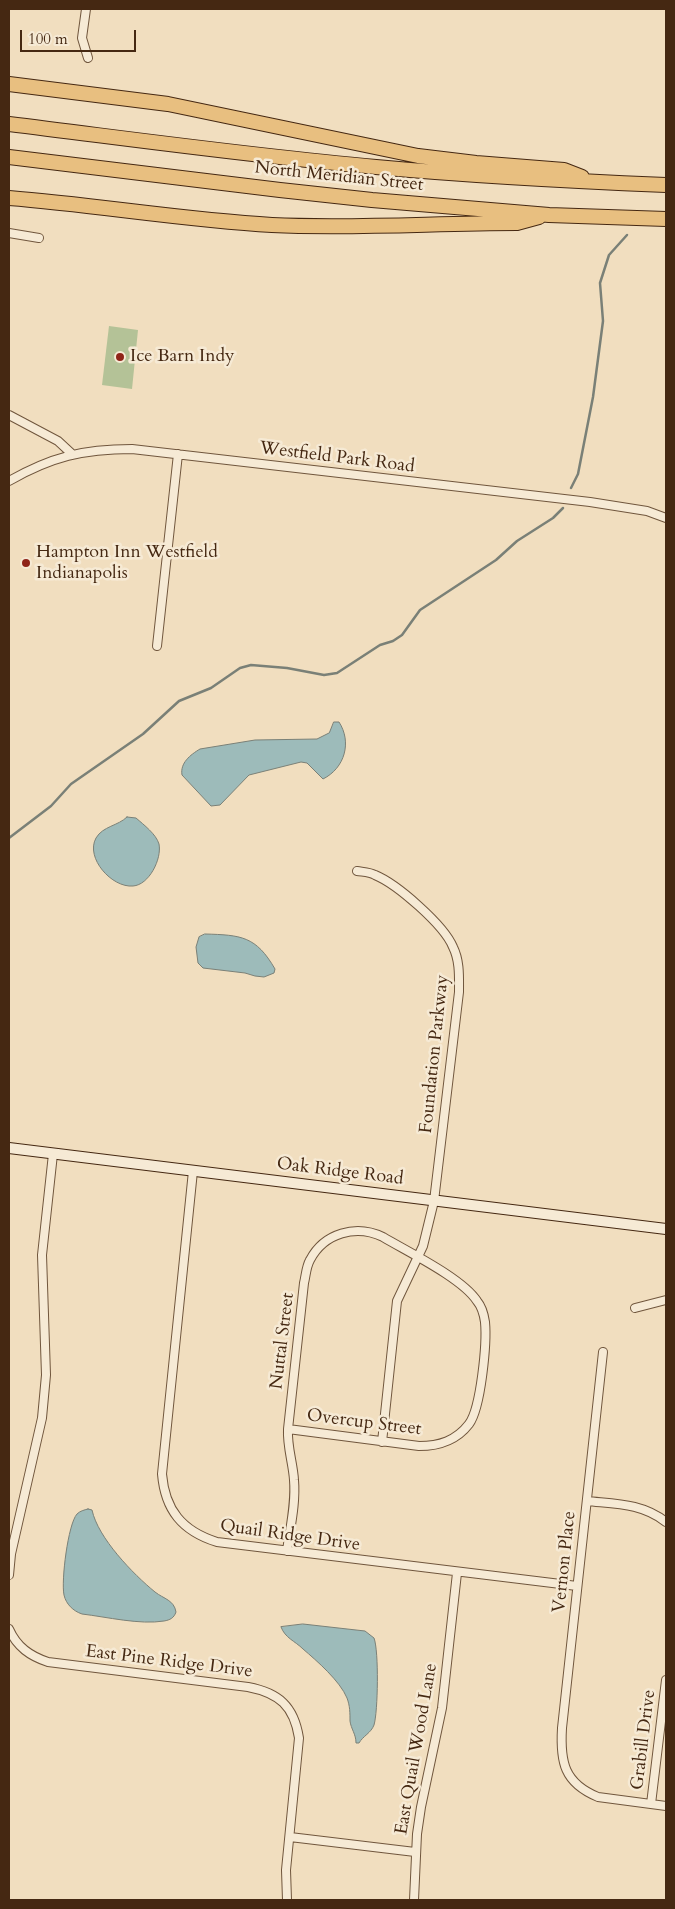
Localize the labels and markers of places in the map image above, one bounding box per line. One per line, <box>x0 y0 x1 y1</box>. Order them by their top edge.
place label: Ice Barn Indy <box>130 346 234 368</box>
marker: Ice Barn Indy <box>114 351 126 363</box>
place label: Hampton Inn Westfield Indianapolis <box>36 542 218 584</box>
marker: Hampton Inn Westfield Indianapolis <box>20 557 32 569</box>

